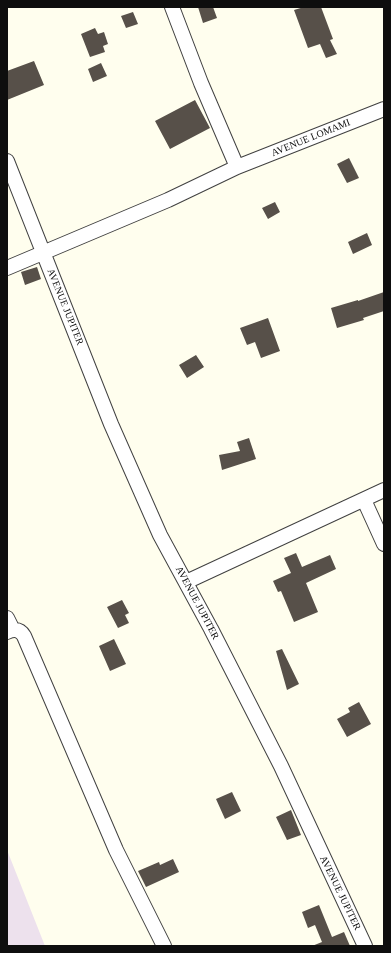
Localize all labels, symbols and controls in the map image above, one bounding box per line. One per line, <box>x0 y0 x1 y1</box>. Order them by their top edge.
street label: AVENUE LOMAMI <box>270 117 352 159</box>
street label: AVENUE JUPITER <box>44 267 86 347</box>
street label: AVENUE JUPITER <box>173 564 221 642</box>
street label: AVENUE JUPITER <box>317 854 363 932</box>

